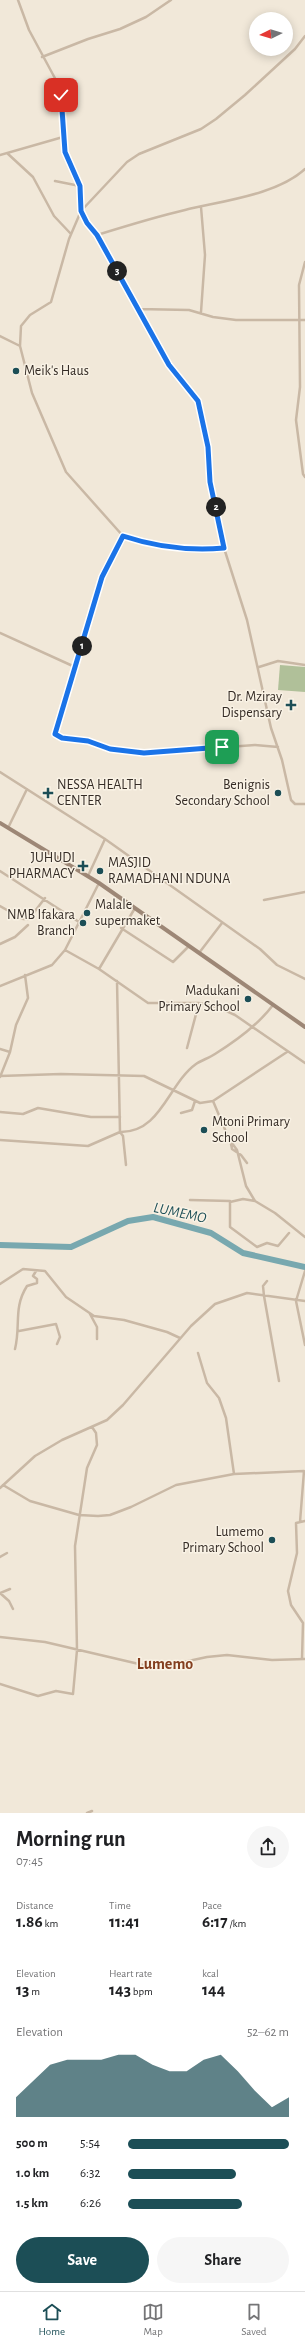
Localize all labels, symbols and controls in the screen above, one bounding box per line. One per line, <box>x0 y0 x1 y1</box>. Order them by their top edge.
north arrow <box>249 12 293 56</box>
map controls <box>249 12 293 56</box>
pin <box>44 78 78 112</box>
icon: check <box>50 84 72 106</box>
pin: 3 <box>107 261 127 281</box>
text: 3 <box>115 265 119 276</box>
place label: Meik's Haus <box>24 364 89 378</box>
marker: Meik's Haus <box>11 366 21 376</box>
pin: 2 <box>206 497 226 517</box>
text: 2 <box>213 501 219 512</box>
pin: 1 <box>72 636 92 656</box>
text: 1 <box>80 640 84 651</box>
place label: Dr. Mziray Dispensary <box>221 690 282 720</box>
marker: Dr. Mziray Dispensary <box>285 699 297 711</box>
pin <box>205 730 239 764</box>
icon: arrive <box>211 736 233 758</box>
place label: NESSA HEALTH CENTER <box>57 778 143 808</box>
place label: Benignis Secondary School <box>175 778 270 808</box>
marker: NESSA HEALTH CENTER <box>42 787 54 799</box>
marker: Benignis Secondary School <box>273 788 283 798</box>
place label: JUHUDI PHARMACY <box>9 851 76 881</box>
place label: MASJID RAMADHANI NDUNA <box>108 856 230 886</box>
marker: JUHUDI PHARMACY <box>78 861 88 871</box>
marker: MASJID RAMADHANI NDUNA <box>95 866 105 876</box>
place label: Malale supermaket <box>95 898 161 928</box>
place label: NMB Ifakara Branch <box>7 908 76 938</box>
marker: Malale supermaket <box>82 908 92 918</box>
marker: NMB Ifakara Branch <box>78 918 88 928</box>
place label: Madukani Primary School <box>158 984 240 1014</box>
marker: Madukani Primary School <box>243 994 253 1004</box>
place label: Mtoni Primary School <box>212 1115 290 1145</box>
marker: Mtoni Primary School <box>199 1125 209 1135</box>
water label: LUMEMO <box>152 1200 208 1226</box>
place label: Lumemo Primary School <box>182 1525 264 1555</box>
marker: Lumemo Primary School <box>267 1535 277 1545</box>
district label: Lumemo <box>137 1656 193 1672</box>
button: share <box>247 1826 289 1868</box>
text: Morning run <box>16 1828 126 1850</box>
text: 07:45 <box>16 1855 43 1868</box>
text: Distance <box>16 1900 53 1911</box>
text: Time <box>109 1900 131 1911</box>
text: Pace <box>202 1900 222 1911</box>
text: 1.86 <box>16 1913 43 1930</box>
text: 11:41 <box>109 1913 140 1930</box>
text: 6:17 <box>202 1913 228 1930</box>
text: km <box>43 1918 58 1929</box>
text: /km <box>228 1918 246 1929</box>
text: Elevation <box>16 1968 56 1979</box>
text: Heart rate <box>109 1968 152 1979</box>
text: kcal <box>202 1968 219 1979</box>
text: 13 <box>16 1981 29 1998</box>
text: 143 <box>109 1981 131 1998</box>
text: 144 <box>202 1981 225 1998</box>
text: m <box>29 1986 40 1997</box>
text: bpm <box>131 1986 153 1997</box>
text: Elevation <box>16 2026 63 2039</box>
text: 52–62 m <box>247 2026 289 2039</box>
text: 500 m <box>16 2137 48 2150</box>
text: 5:54 <box>80 2137 100 2150</box>
text: 1.0 km <box>16 2167 49 2180</box>
text: 6:32 <box>80 2167 100 2180</box>
text: 1.5 km <box>16 2197 48 2210</box>
text: 6:26 <box>80 2197 101 2210</box>
button: Save <box>16 2237 149 2283</box>
button: Share <box>157 2237 289 2283</box>
tab: Home <box>39 2301 65 2338</box>
tab: Map <box>142 2301 164 2338</box>
tab: Saved <box>241 2301 266 2338</box>

